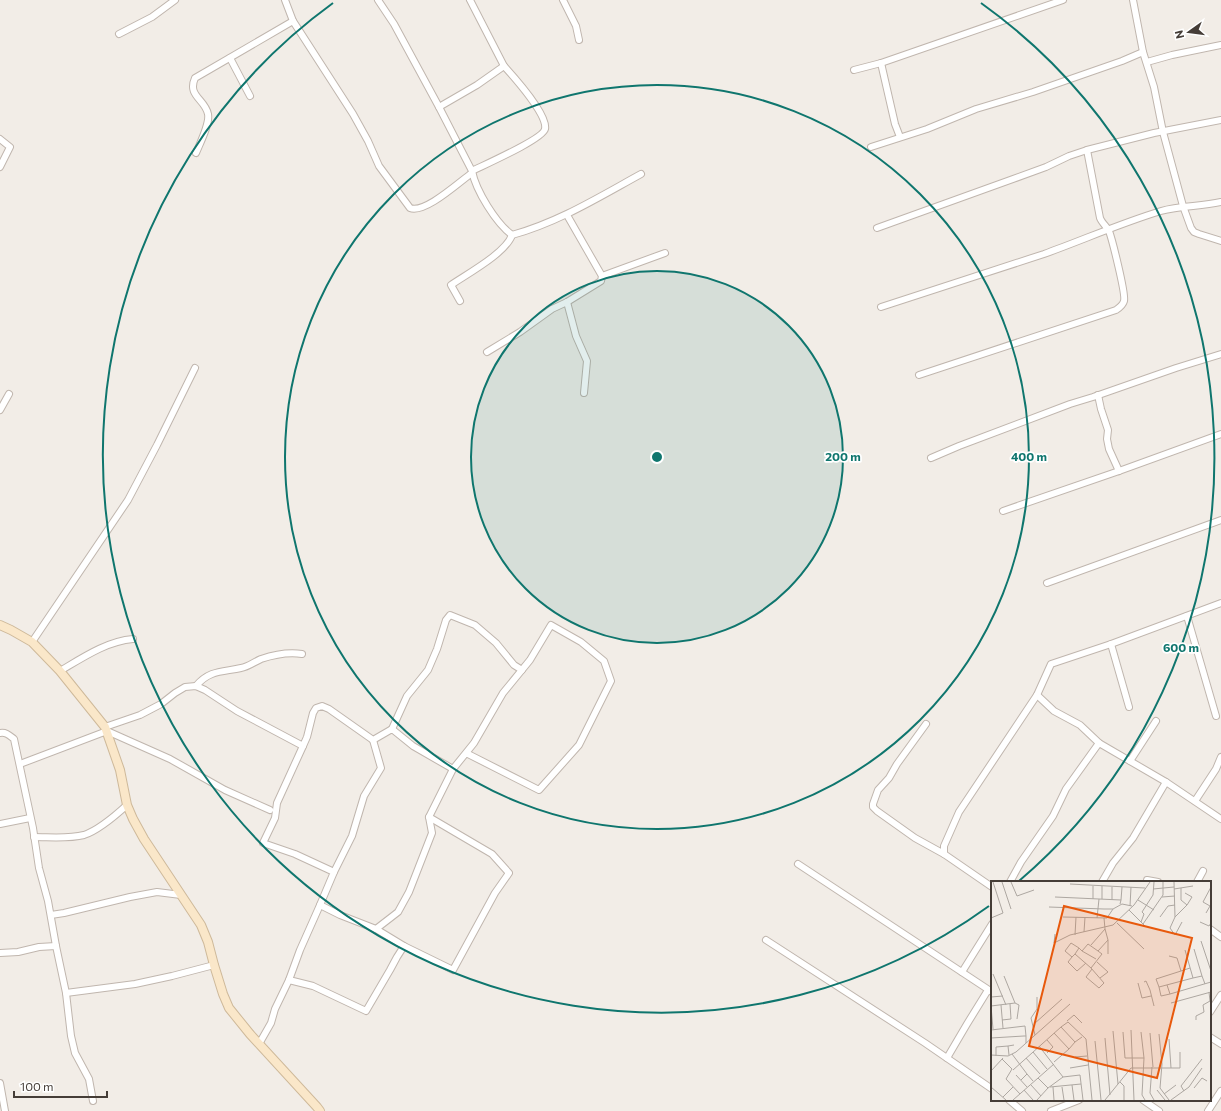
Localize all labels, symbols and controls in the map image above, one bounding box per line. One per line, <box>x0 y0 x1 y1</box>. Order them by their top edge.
north arrow <box>1169 12 1209 52</box>
text: N <box>1172 29 1186 40</box>
text: 200 m <box>825 449 861 463</box>
text: 400 m <box>1011 449 1047 463</box>
centre of rings <box>650 450 664 464</box>
text: 600 m <box>1163 640 1199 654</box>
inset map <box>991 881 1211 1101</box>
scale bar <box>14 1073 107 1099</box>
text: 100 m <box>20 1079 54 1093</box>

